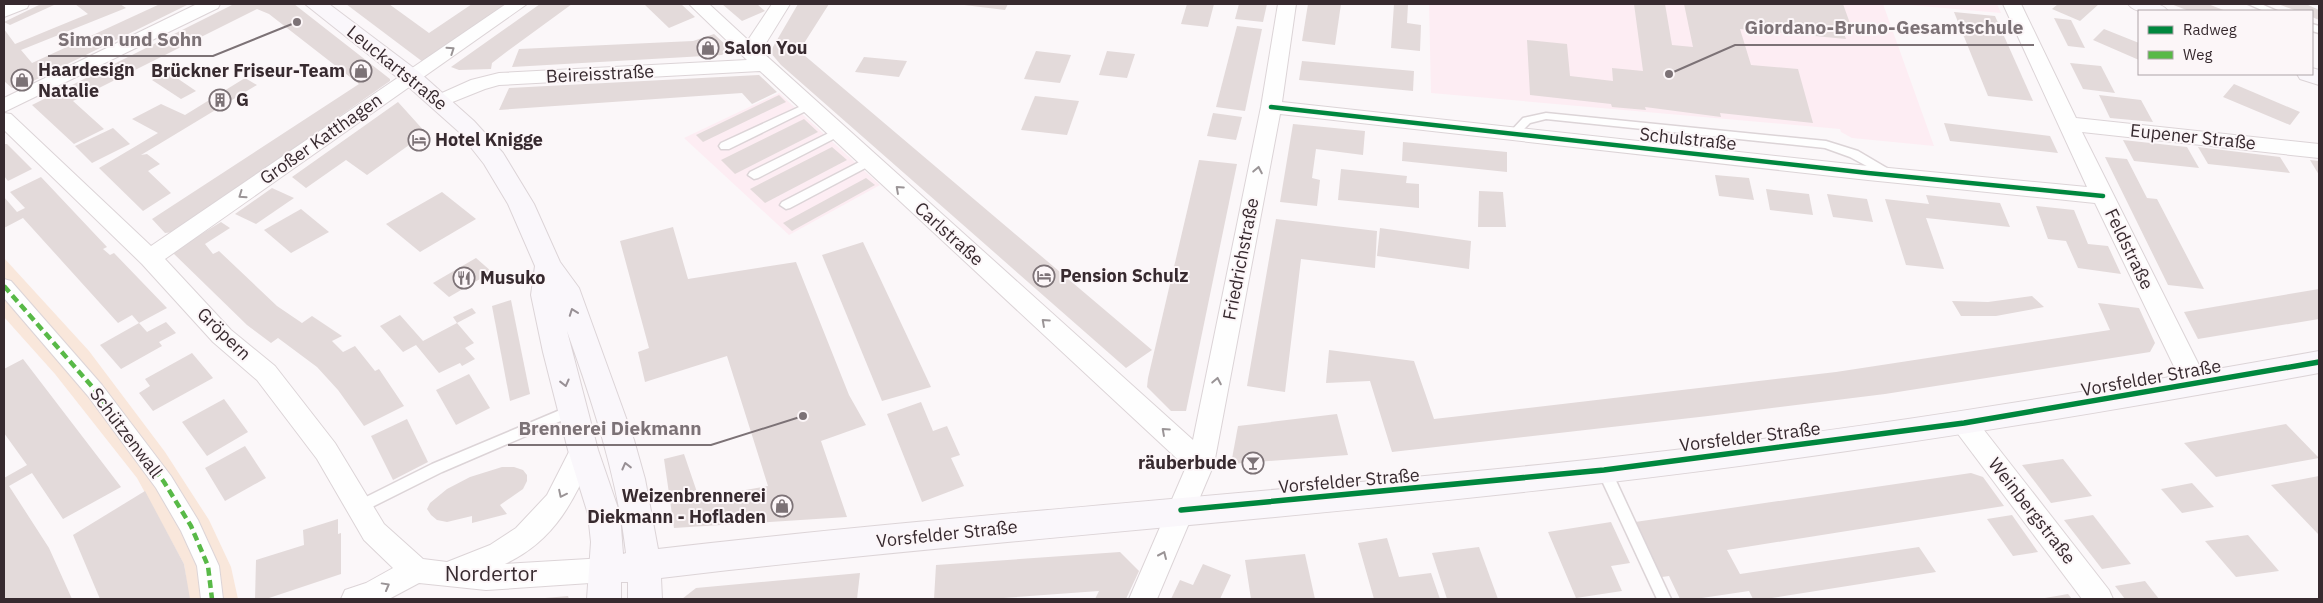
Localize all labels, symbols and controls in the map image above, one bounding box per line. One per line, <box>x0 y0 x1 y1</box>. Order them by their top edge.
legend <box>2138 10 2313 75</box>
callout: Giordano-Bruno-Gesamtschule <box>1735 11 2034 45</box>
text: Giordano-Bruno-Gesamtschule <box>1745 15 2023 39</box>
street label: Leuckartstraße <box>342 20 452 115</box>
text: Radweg <box>2183 20 2237 39</box>
callout: Simon und Sohn <box>48 22 213 56</box>
text: Simon und Sohn <box>58 27 202 51</box>
shop icon: Salon You <box>696 36 720 60</box>
place label: Salon You <box>724 36 808 59</box>
text: Weg <box>2183 45 2212 64</box>
one-way arrow <box>445 47 455 56</box>
place label: Haardesign Natalie <box>38 58 135 102</box>
place label: Brückner Friseur-Team <box>151 59 345 82</box>
shop icon: Brückner Friseur-Team <box>349 59 373 83</box>
street label: Beireisstraße <box>545 59 655 88</box>
shop icon: Haardesign Natalie <box>10 68 34 92</box>
building icon: G <box>208 88 232 112</box>
place label: G <box>236 88 249 111</box>
street label: Großer Katthagen <box>255 88 386 189</box>
street label: Eupener Straße <box>2129 118 2257 155</box>
street label: Schulstraße <box>1638 122 1738 155</box>
hotel icon: Hotel Knigge <box>407 128 431 152</box>
place label: Hotel Knigge <box>435 128 543 151</box>
one-way arrow <box>1252 166 1263 175</box>
one-way arrow <box>896 186 905 195</box>
one-way arrow <box>238 189 247 198</box>
street label: Friedrichstraße <box>1217 196 1264 322</box>
street label: Carlstraße <box>910 197 989 271</box>
street label: Feldstraße <box>2100 204 2159 293</box>
hotel icon: Pension Schulz <box>1032 264 1056 288</box>
place label: Pension Schulz <box>1060 264 1189 287</box>
restaurant icon: Musuko <box>452 266 476 290</box>
place label: Musuko <box>480 266 545 289</box>
street label: Gröpern <box>193 302 256 365</box>
one-way arrow <box>569 308 579 317</box>
one-way arrow <box>1042 319 1051 328</box>
street label: Vorsfelder Straße <box>2079 354 2223 401</box>
one-way arrow <box>1211 377 1221 386</box>
one-way arrow <box>559 378 570 387</box>
street label: Schützenwall <box>85 383 168 483</box>
callout: Brennerei Diekmann <box>508 411 711 445</box>
text: Brennerei Diekmann <box>518 416 702 440</box>
street label: Vorsfelder Straße <box>1678 416 1822 457</box>
one-way arrow <box>1162 428 1171 437</box>
place label: räuberbude <box>1138 451 1237 474</box>
bar icon: räuberbude <box>1241 451 1265 475</box>
street label: Weinbergstraße <box>1984 453 2081 569</box>
one-way arrow <box>621 461 632 470</box>
street label: Vorsfelder Straße <box>1277 463 1421 498</box>
place label: Weizenbrennerei Diekmann - Hofladen <box>587 484 766 528</box>
one-way arrow <box>557 489 568 498</box>
shop icon: Weizenbrennerei Diekmann - Hofladen <box>770 494 794 518</box>
street label: Vorsfelder Straße <box>875 515 1019 552</box>
one-way arrow <box>1156 551 1167 560</box>
street label: Nordertor <box>445 559 538 587</box>
one-way arrow <box>381 583 390 593</box>

